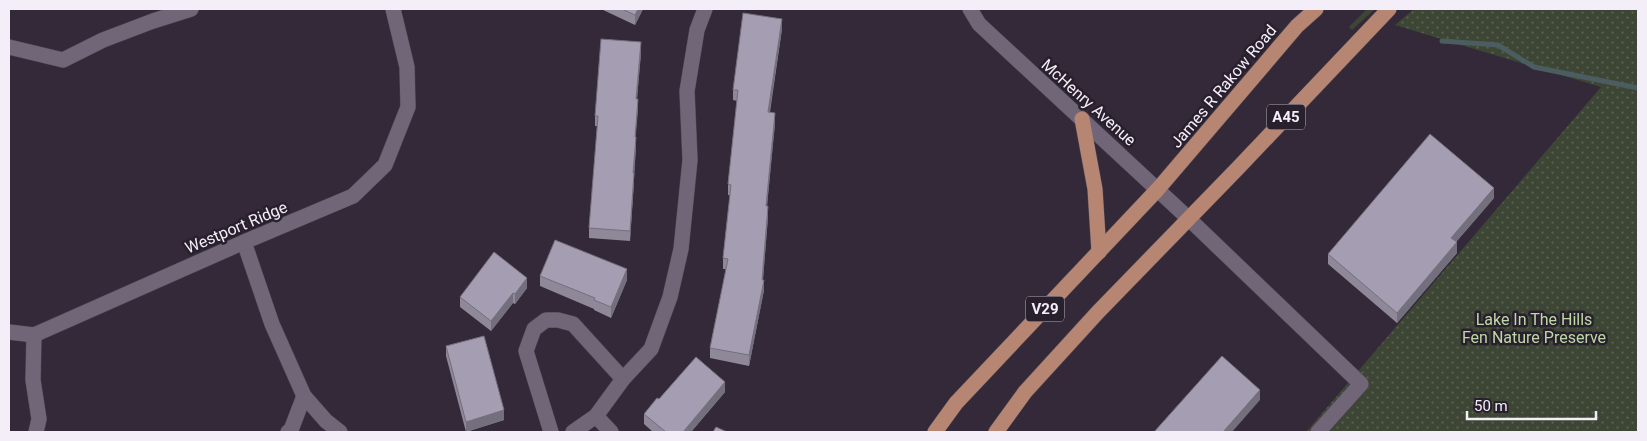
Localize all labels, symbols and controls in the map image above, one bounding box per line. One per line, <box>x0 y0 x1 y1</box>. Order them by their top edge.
street label: James R Rakow Road <box>1166 21 1280 152</box>
street label: McHenry Avenue <box>1038 55 1140 150</box>
road number: A45 <box>1267 104 1305 130</box>
street label: Westport Ridge <box>182 197 290 258</box>
road number: V29 <box>1026 296 1064 322</box>
park label: Lake In The Hills Fen Nature Preserve <box>1462 310 1606 347</box>
scale bar <box>1467 388 1596 420</box>
text: 50 m <box>1474 397 1508 415</box>

